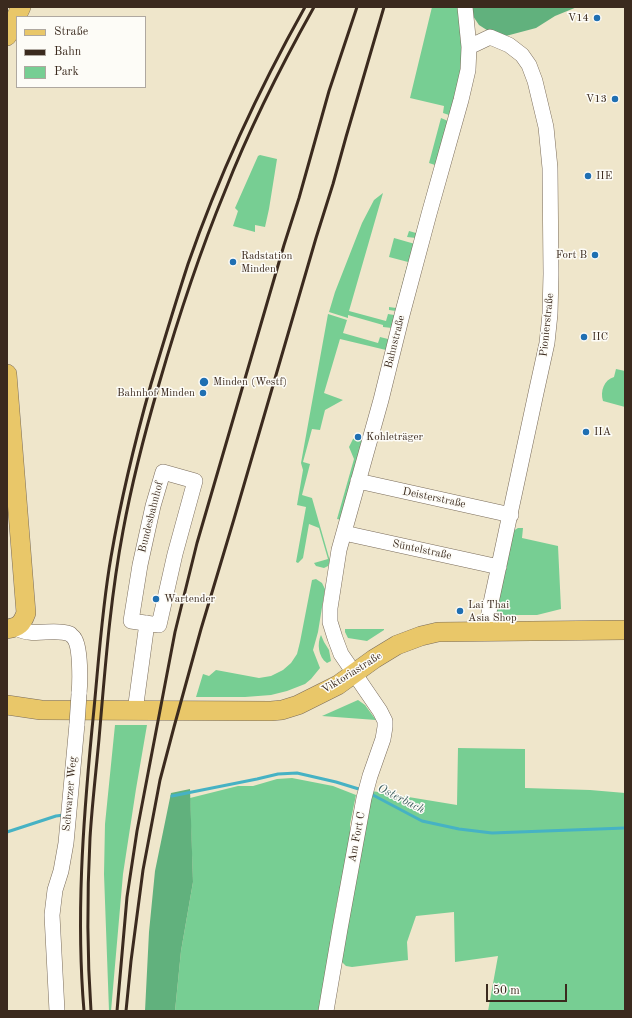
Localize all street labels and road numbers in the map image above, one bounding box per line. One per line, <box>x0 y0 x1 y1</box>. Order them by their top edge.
street label: Pionierstraße <box>537 293 557 357</box>
street label: Bahnstraße <box>382 314 408 370</box>
street label: Bundesbahnhof <box>136 480 166 554</box>
street label: Deisterstraße <box>401 485 467 511</box>
street label: Süntelstraße <box>391 537 453 563</box>
street label: Viktoriastraße <box>320 649 384 697</box>
street label: Schwarzer Weg <box>60 756 80 832</box>
street label: Am Fort C <box>346 811 368 863</box>

